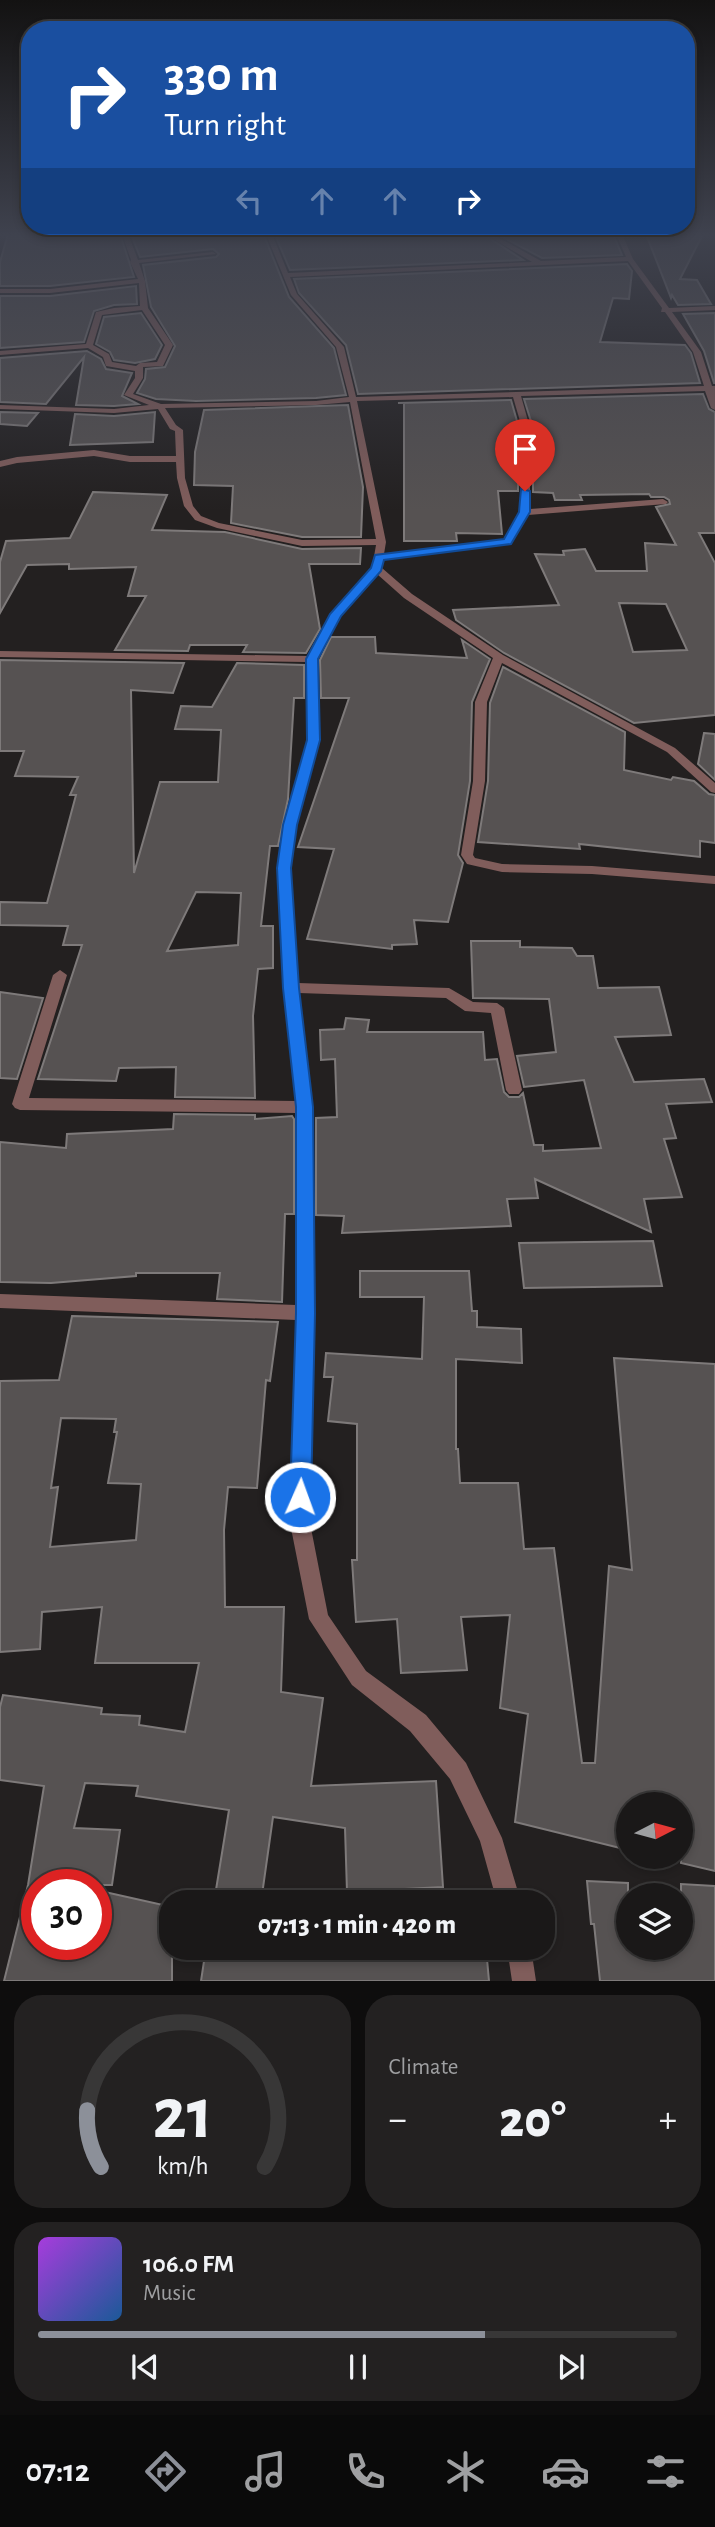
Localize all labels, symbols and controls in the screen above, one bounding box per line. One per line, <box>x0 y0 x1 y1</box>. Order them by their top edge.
icon: right <box>49 49 140 140</box>
text: 330 m <box>164 51 279 100</box>
text: Turn right <box>164 109 286 141</box>
icon: left <box>230 182 268 220</box>
icon: ahead <box>303 182 341 220</box>
icon: ahead <box>376 182 414 220</box>
icon: right <box>449 182 487 220</box>
pin <box>495 419 555 491</box>
icon: arrive <box>506 430 544 468</box>
position arrow <box>263 1460 337 1534</box>
north arrow <box>616 1792 693 1869</box>
map controls <box>616 1792 693 1960</box>
speed limit sign: 30 <box>21 1869 112 1960</box>
button: layers <box>616 1883 693 1960</box>
text: 07:13 · 1 min · 420 m <box>258 1912 456 1938</box>
text: Climate <box>389 2056 458 2079</box>
text: 21 <box>152 2080 213 2153</box>
text: 20° <box>499 2094 566 2146</box>
text: − <box>389 2101 407 2139</box>
text: + <box>659 2101 677 2139</box>
text: km/h <box>156 2154 208 2179</box>
text: 106.0 FM <box>143 2251 234 2277</box>
text: Music <box>143 2282 195 2305</box>
icon: previous <box>126 2348 164 2386</box>
icon: pause <box>339 2348 377 2386</box>
icon: next <box>552 2348 590 2386</box>
icon: directions <box>141 2447 190 2496</box>
icon: music <box>241 2447 290 2496</box>
icon: phone <box>341 2447 390 2496</box>
icon: climate <box>441 2447 490 2496</box>
icon: car <box>541 2447 590 2496</box>
icon: filters <box>641 2447 690 2496</box>
text: 07:12 <box>25 2455 90 2487</box>

